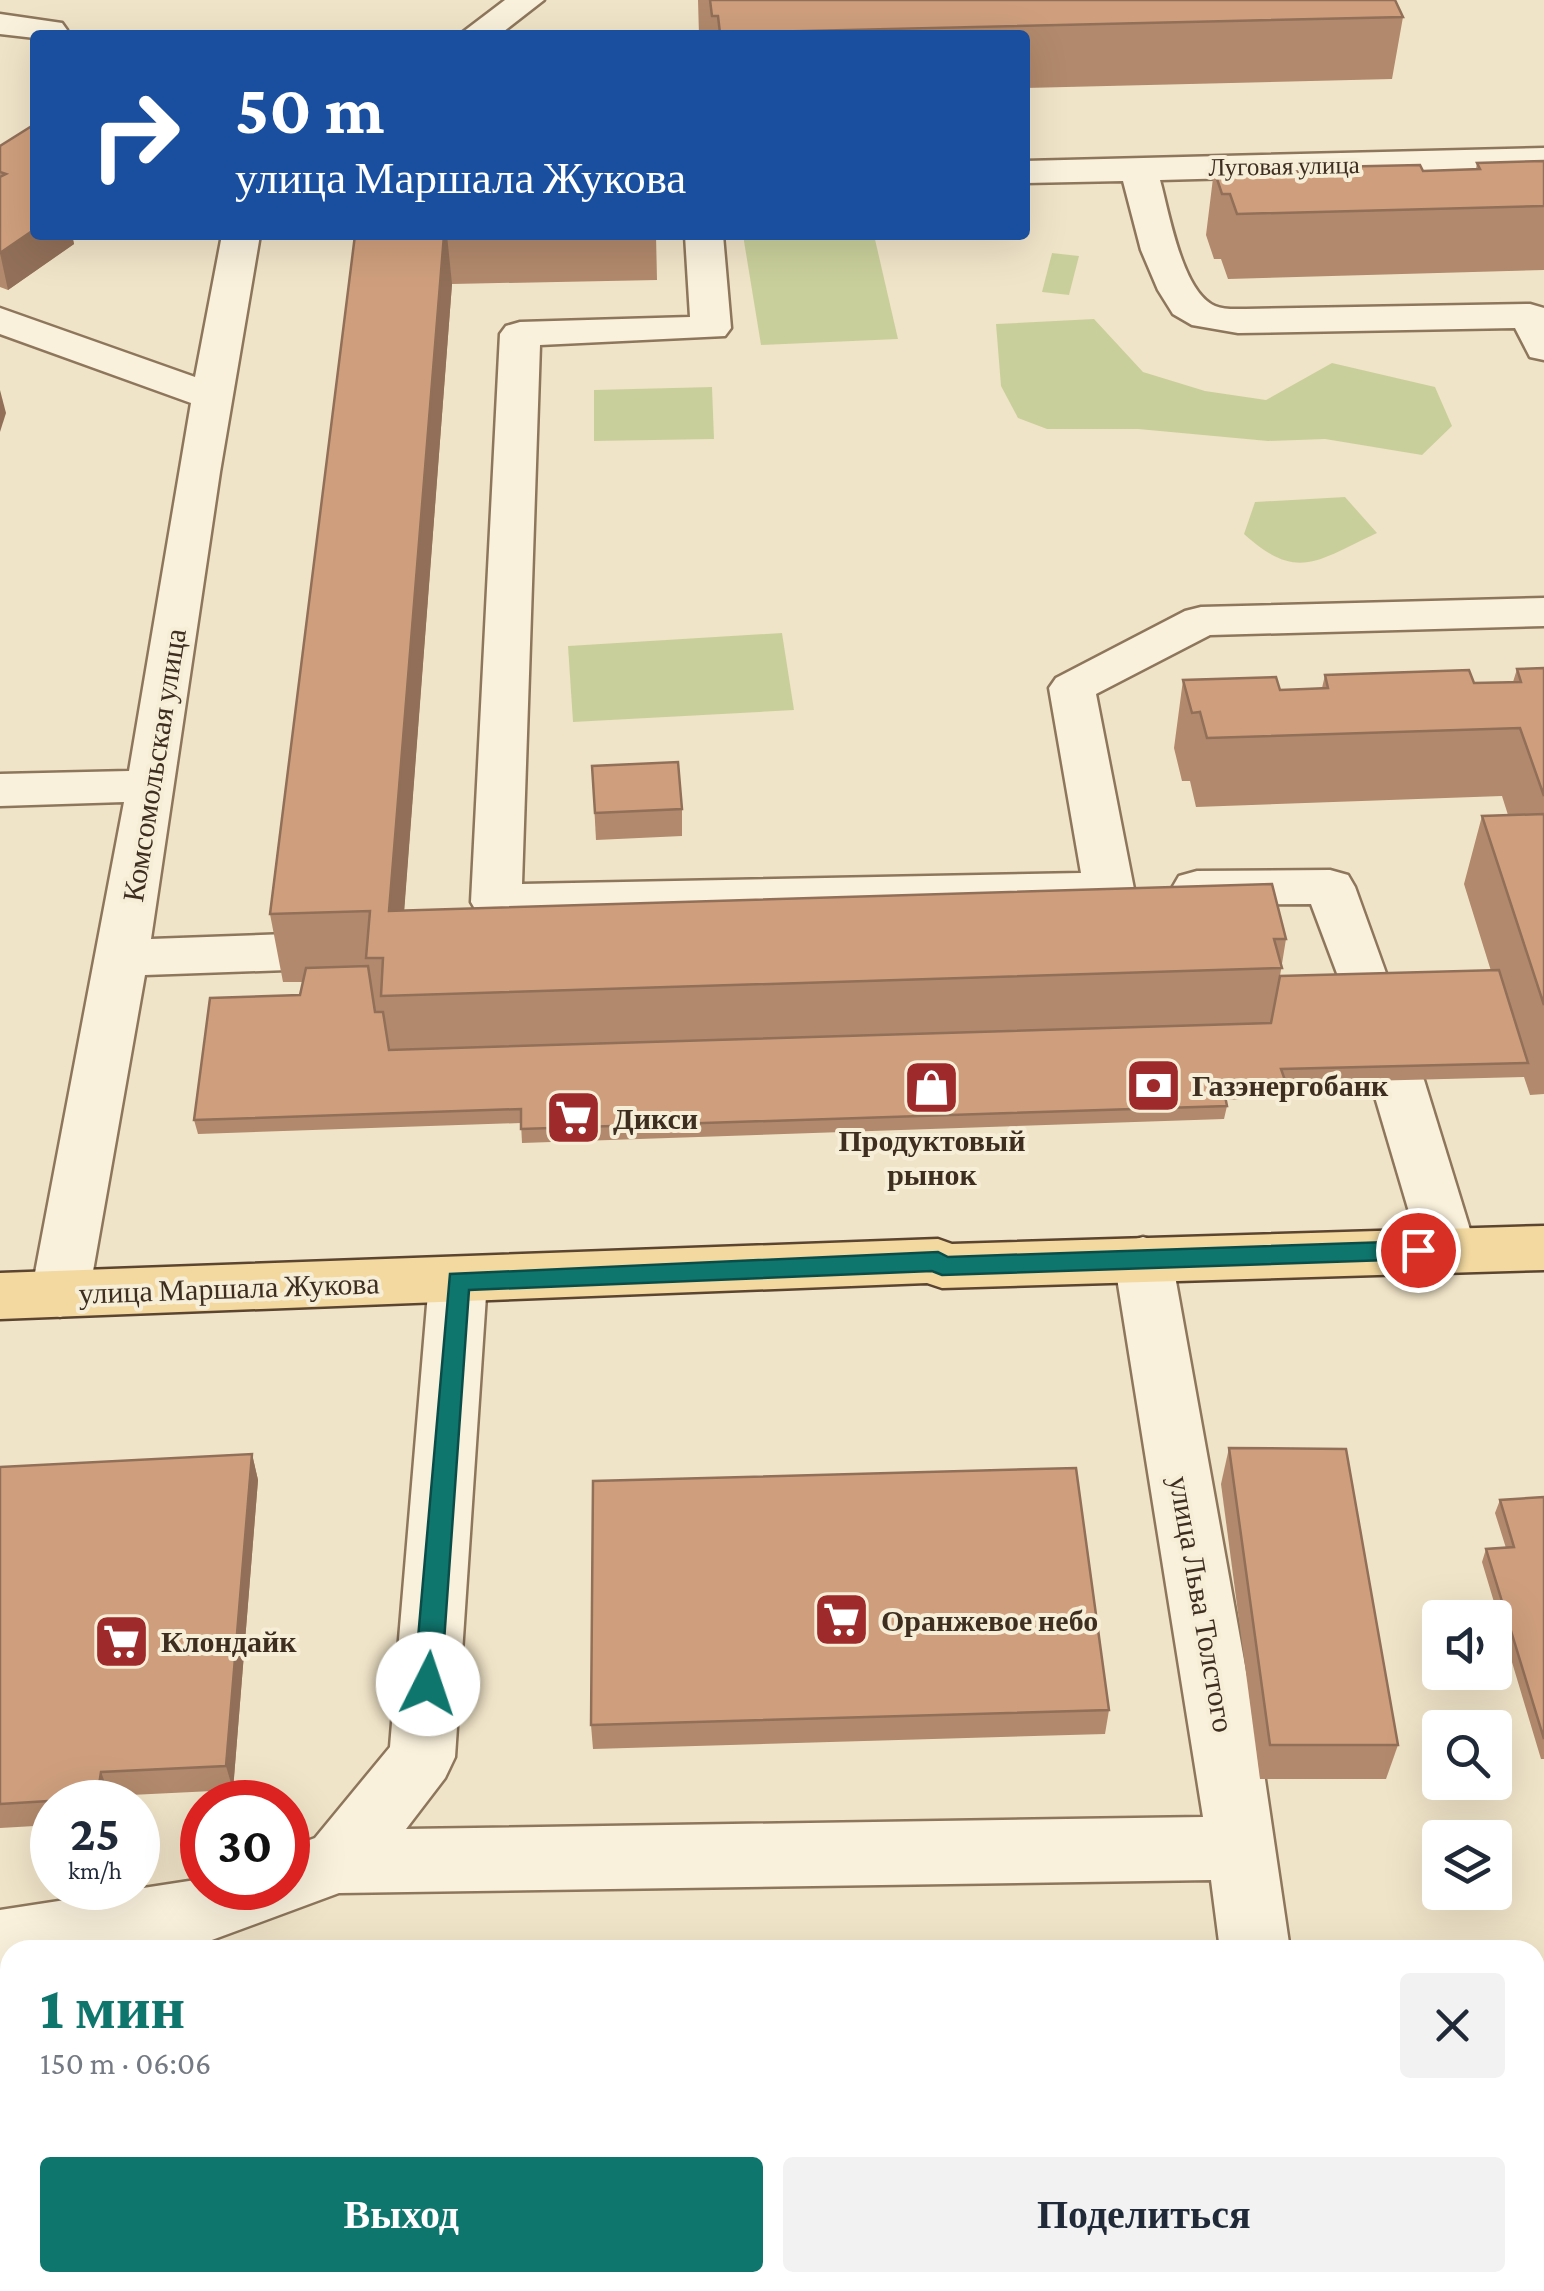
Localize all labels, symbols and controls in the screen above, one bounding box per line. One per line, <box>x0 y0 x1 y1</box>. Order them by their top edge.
icon: right <box>70 70 200 200</box>
text: 50 m <box>235 70 385 148</box>
street label: Луговая улица <box>1208 151 1360 181</box>
text: улица Маршала Жукова <box>235 153 686 203</box>
street label: Комсомольская улица <box>116 626 192 904</box>
bank icon: Газэнергобанк <box>1123 1055 1183 1115</box>
shop icon: Продуктовый рынок <box>902 1058 962 1118</box>
place label: Газэнергобанк <box>1192 1069 1389 1102</box>
supermarket icon: Дикси <box>544 1088 604 1148</box>
place label: Дикси <box>613 1102 698 1135</box>
place label: Продуктовый рынок <box>838 1124 1026 1191</box>
pin <box>1376 1208 1461 1293</box>
icon: arrive <box>1391 1223 1446 1278</box>
street label: улица Маршала Жукова <box>78 1266 380 1310</box>
street label: улица Льва Толстого <box>1163 1473 1241 1735</box>
supermarket icon: Оранжевое небо <box>812 1590 872 1650</box>
map controls <box>1422 1600 1512 1910</box>
button: sound <box>1422 1600 1512 1690</box>
place label: Оранжевое небо <box>881 1604 1098 1637</box>
supermarket icon: Клондайк <box>92 1611 152 1671</box>
place label: Клондайк <box>161 1625 297 1658</box>
position arrow <box>376 1632 480 1736</box>
button: search <box>1422 1710 1512 1800</box>
speed limit sign: 30 <box>180 1780 310 1910</box>
text: 25 <box>70 1805 120 1861</box>
button: layers <box>1422 1820 1512 1910</box>
text: km/h <box>68 1857 122 1884</box>
button: close <box>1400 1973 1505 2078</box>
text: 1 мин <box>40 1974 185 2041</box>
text: 150 m · 06:06 <box>40 2045 211 2081</box>
button: Выход <box>40 2157 763 2272</box>
button: Поделиться <box>783 2157 1505 2272</box>

